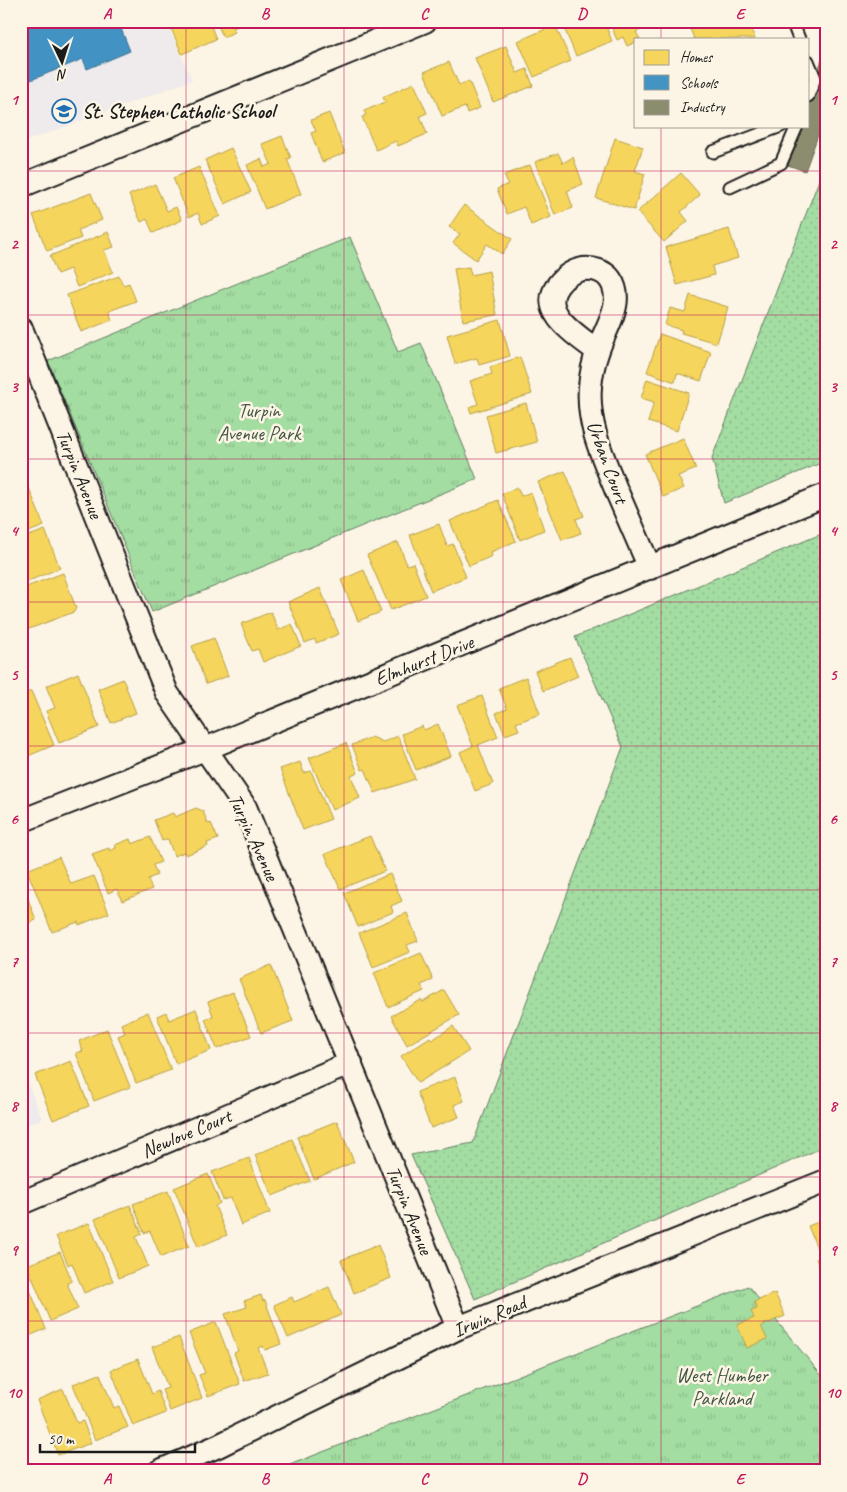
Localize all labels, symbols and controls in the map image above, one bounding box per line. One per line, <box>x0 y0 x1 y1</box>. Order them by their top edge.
text: A <box>103 4 113 24</box>
text: B <box>261 4 271 24</box>
text: C <box>420 4 430 24</box>
text: D <box>577 4 588 24</box>
text: E <box>736 4 747 24</box>
north arrow <box>38 38 88 88</box>
legend <box>634 38 810 128</box>
text: Homes <box>680 48 714 67</box>
text: N <box>56 66 68 83</box>
text: Schools <box>680 74 719 93</box>
text: 1 <box>10 90 19 110</box>
text: 1 <box>829 90 838 110</box>
school or university icon: St. Stephen Catholic School <box>51 98 77 124</box>
text: Industry <box>680 98 727 117</box>
place label: St. Stephen Catholic School <box>82 99 278 124</box>
text: 2 <box>10 234 19 254</box>
text: 2 <box>829 234 838 254</box>
text: 3 <box>10 377 19 397</box>
text: 3 <box>829 377 838 397</box>
park label: Turpin Avenue Park <box>218 398 302 446</box>
street label: Urban Court <box>581 417 635 509</box>
street label: Turpin Avenue <box>51 426 109 523</box>
text: 4 <box>10 521 19 541</box>
text: 4 <box>829 521 838 541</box>
street label: Elmhurst Drive <box>371 629 479 692</box>
text: 5 <box>11 665 20 685</box>
text: 5 <box>830 665 839 685</box>
street label: Turpin Avenue <box>223 790 285 886</box>
text: 6 <box>10 809 19 829</box>
text: 6 <box>829 809 838 829</box>
text: 7 <box>10 952 19 972</box>
text: 7 <box>829 952 838 972</box>
text: 8 <box>10 1096 19 1116</box>
text: 8 <box>829 1096 838 1116</box>
street label: Newlove Court <box>138 1102 237 1164</box>
street label: Turpin Avenue <box>381 1162 439 1259</box>
text: 9 <box>10 1240 19 1260</box>
text: 9 <box>829 1240 838 1260</box>
street label: Irwin Road <box>449 1289 532 1343</box>
park label: West Humber Parkland <box>676 1363 770 1411</box>
text: 10 <box>7 1383 23 1403</box>
text: 10 <box>826 1383 842 1403</box>
scale bar <box>40 1422 195 1454</box>
text: 50 m <box>48 1430 75 1449</box>
text: A <box>103 1469 113 1489</box>
text: B <box>261 1469 271 1489</box>
text: C <box>420 1469 430 1489</box>
text: D <box>577 1469 588 1489</box>
text: E <box>736 1469 747 1489</box>

